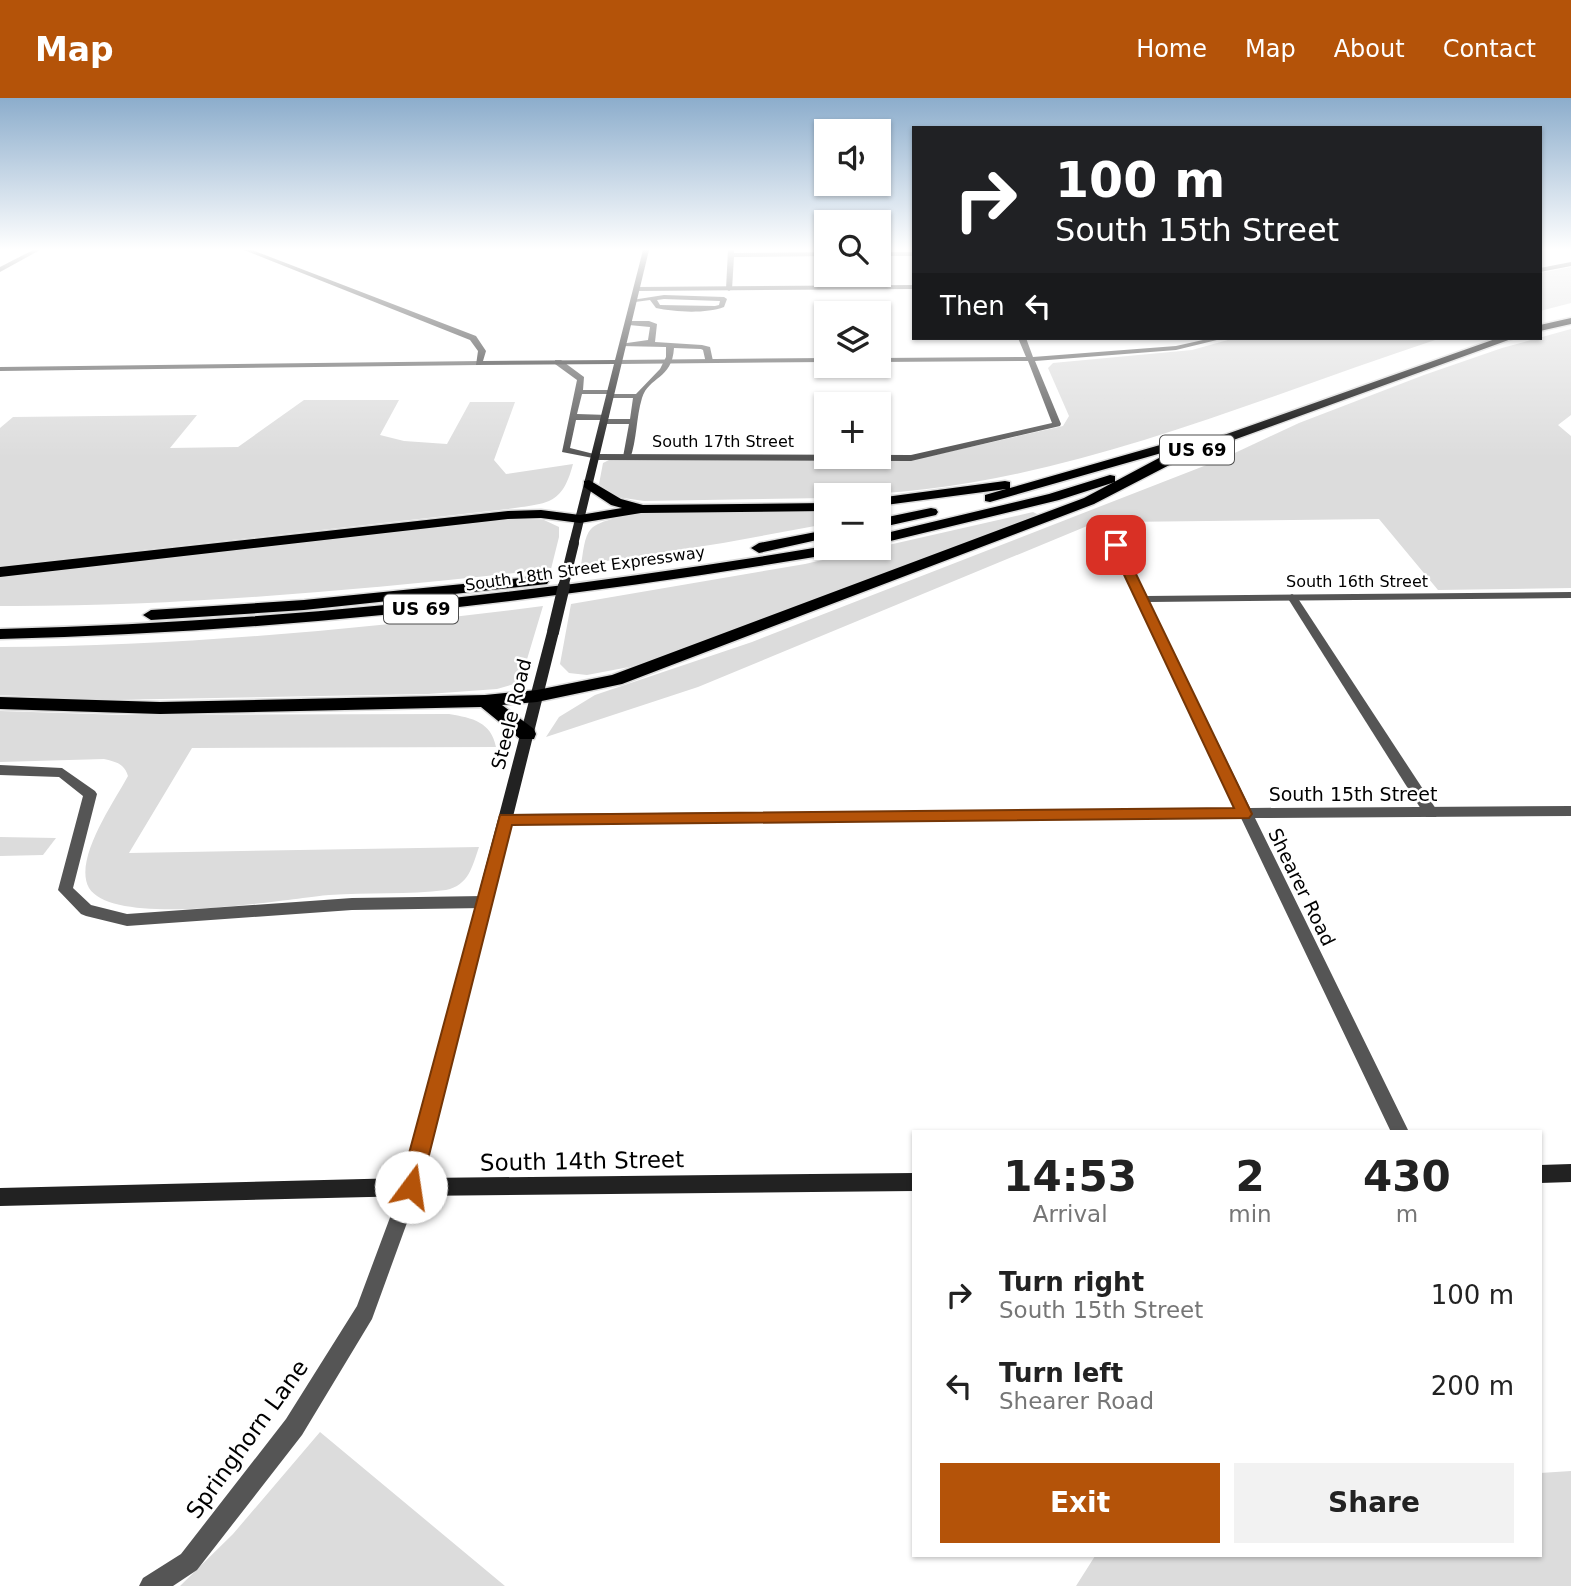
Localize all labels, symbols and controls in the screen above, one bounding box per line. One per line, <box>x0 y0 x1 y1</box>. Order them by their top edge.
text: Map <box>35 30 114 69</box>
text: Home <box>1136 35 1207 63</box>
text: Map <box>1245 35 1296 63</box>
text: About <box>1334 35 1405 63</box>
text: Contact <box>1443 35 1536 63</box>
map controls <box>814 119 891 560</box>
button: sound <box>814 119 891 196</box>
text: 100 m <box>1055 152 1225 209</box>
icon: right <box>940 154 1031 245</box>
button: search <box>814 210 891 287</box>
text: South 15th Street <box>1055 211 1339 249</box>
icon: left <box>1019 287 1057 325</box>
text: Then <box>940 291 1005 321</box>
button: layers <box>814 301 891 378</box>
button: + <box>814 392 891 469</box>
street label: South 17th Street <box>652 432 794 451</box>
road number: US 69 <box>1160 436 1234 464</box>
button: − <box>814 483 891 560</box>
pin <box>1086 515 1146 575</box>
icon: arrive <box>1097 526 1135 564</box>
street label: South 18th Street Expressway <box>464 542 706 595</box>
street label: South 16th Street <box>1286 572 1428 591</box>
road number: US 69 <box>384 594 458 624</box>
street label: Steele Road <box>487 656 535 772</box>
street label: South 15th Street <box>1269 783 1437 805</box>
street label: Shearer Road <box>1264 825 1340 949</box>
street label: South 14th Street <box>480 1146 684 1176</box>
position arrow <box>374 1150 448 1224</box>
text: 14:53 <box>1003 1152 1137 1201</box>
text: 2 <box>1235 1152 1265 1201</box>
text: 430 <box>1363 1152 1451 1201</box>
text: Arrival <box>1033 1201 1108 1227</box>
text: min <box>1228 1201 1272 1227</box>
text: m <box>1396 1201 1418 1227</box>
text: Turn right <box>999 1267 1144 1297</box>
icon: right <box>940 1276 978 1314</box>
text: 100 m <box>1431 1280 1514 1310</box>
text: South 15th Street <box>999 1297 1203 1323</box>
street label: Springhorn Lane <box>181 1355 313 1523</box>
text: Turn left <box>999 1358 1123 1388</box>
icon: left <box>940 1367 978 1405</box>
text: 200 m <box>1431 1371 1514 1401</box>
text: Shearer Road <box>999 1388 1154 1414</box>
button: Exit <box>940 1463 1220 1543</box>
button: Share <box>1234 1463 1514 1543</box>

